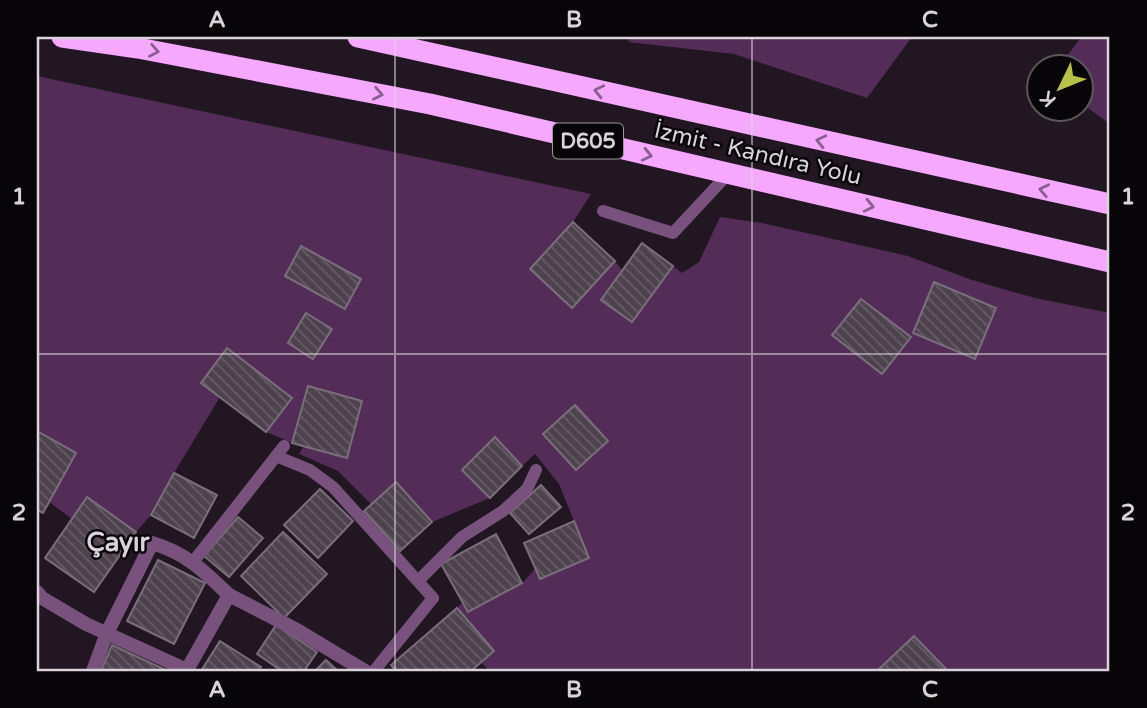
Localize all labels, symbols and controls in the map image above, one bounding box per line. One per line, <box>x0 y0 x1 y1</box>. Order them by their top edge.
text: A <box>208 6 226 34</box>
text: B <box>566 6 582 34</box>
text: C <box>922 6 938 34</box>
one-way arrow <box>148 43 160 58</box>
north arrow <box>1024 52 1094 122</box>
one-way arrow <box>594 85 606 99</box>
one-way arrow <box>372 86 383 101</box>
text: K <box>1036 87 1061 111</box>
street label: İzmit - Kandıra Yolu <box>651 116 864 191</box>
road number: D605 <box>553 124 623 158</box>
one-way arrow <box>815 134 827 149</box>
one-way arrow <box>641 146 653 161</box>
text: 1 <box>12 183 26 211</box>
text: 1 <box>1121 183 1135 211</box>
one-way arrow <box>1038 184 1050 198</box>
one-way arrow <box>863 198 875 213</box>
text: 2 <box>12 499 26 527</box>
text: 2 <box>1121 499 1135 527</box>
district label: Çayır <box>87 527 150 558</box>
text: A <box>208 676 226 704</box>
text: B <box>566 676 582 704</box>
text: C <box>922 676 938 704</box>

